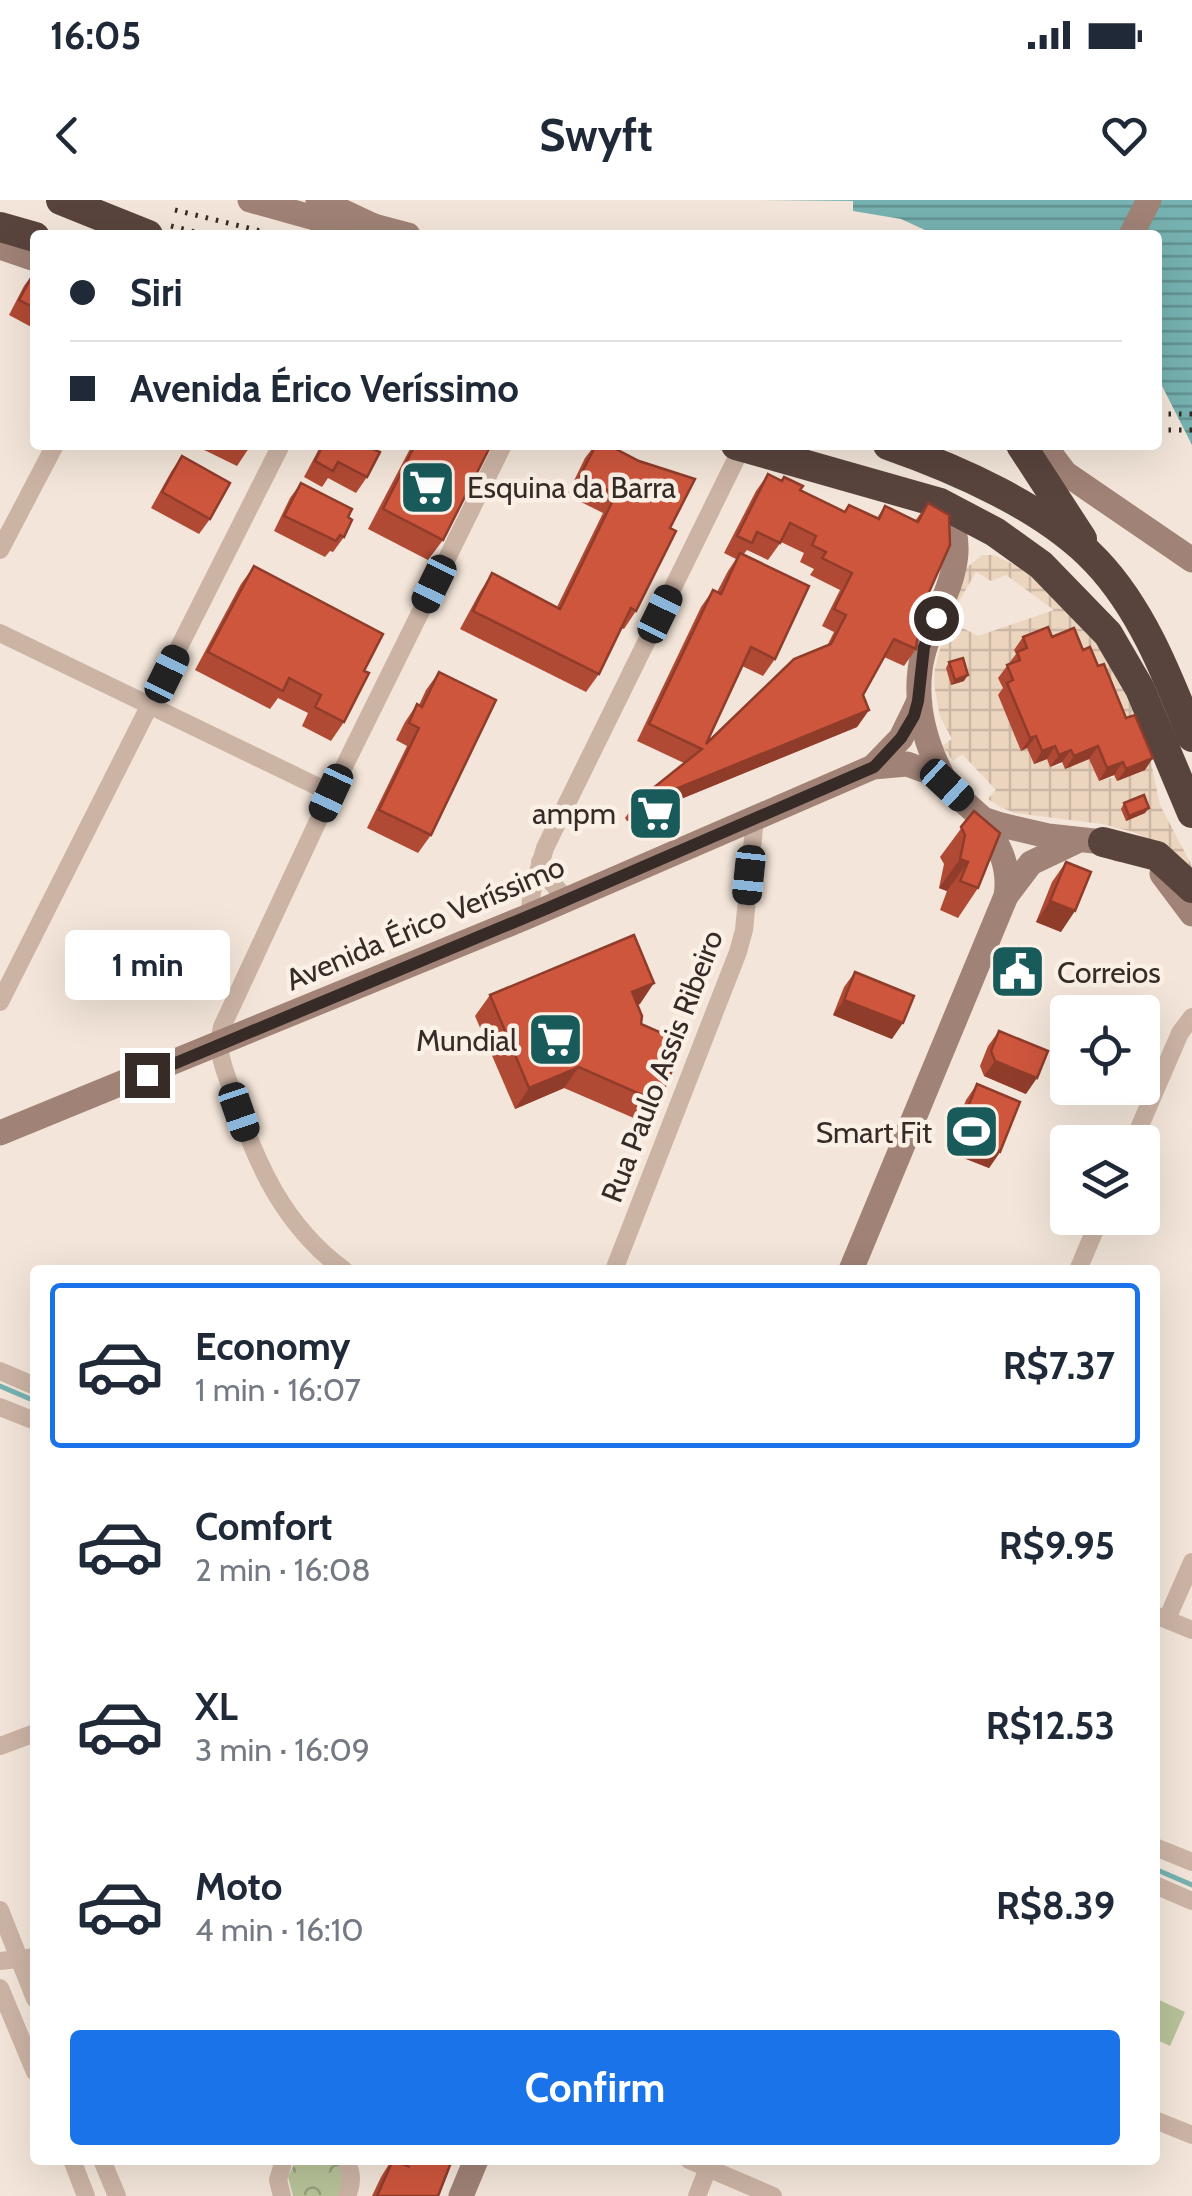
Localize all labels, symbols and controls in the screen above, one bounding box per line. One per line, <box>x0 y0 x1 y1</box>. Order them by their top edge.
text: 16:05 <box>50 12 141 59</box>
icon: back <box>40 108 95 163</box>
text: Swyft <box>539 108 653 162</box>
icon: heart <box>1097 108 1152 163</box>
text: Siri <box>130 269 183 316</box>
text: Avenida Érico Veríssimo <box>130 365 519 412</box>
supermarket icon: Esquina da Barra <box>398 457 458 517</box>
place label: Esquina da Barra <box>467 469 676 506</box>
car <box>407 550 461 618</box>
car <box>633 580 687 648</box>
route start <box>914 596 959 641</box>
car <box>140 640 194 708</box>
car <box>915 754 979 816</box>
car <box>305 759 357 827</box>
supermarket icon: ampm <box>625 783 685 843</box>
place label: ampm <box>532 795 616 832</box>
car <box>731 844 767 906</box>
street label: Avenida Érico Veríssimo <box>280 848 570 998</box>
street label: Rua Paulo Assis Ribeiro <box>593 925 731 1207</box>
callout: 1 min <box>64 930 230 1000</box>
public building icon: Correios <box>988 942 1048 1002</box>
text: 1 min <box>111 945 184 984</box>
place label: Correios <box>1057 954 1161 991</box>
map controls <box>1050 995 1160 1235</box>
button: locate <box>1050 995 1160 1105</box>
supermarket icon: Mundial <box>526 1010 586 1070</box>
place label: Mundial <box>416 1022 517 1059</box>
route end <box>125 1053 170 1098</box>
car <box>215 1079 263 1145</box>
sports icon: Smart Fit <box>941 1102 1001 1162</box>
place label: Smart Fit <box>816 1114 932 1151</box>
button: layers <box>1050 1125 1160 1235</box>
icon: car <box>75 1321 165 1411</box>
text: Economy <box>195 1323 350 1370</box>
text: R$7.37 <box>1003 1342 1115 1389</box>
text: 1 min · 16:07 <box>195 1370 361 1409</box>
icon: car <box>75 1501 165 1591</box>
text: Comfort <box>195 1503 332 1550</box>
text: R$9.95 <box>999 1522 1115 1569</box>
text: 2 min · 16:08 <box>195 1550 371 1589</box>
icon: car <box>75 1681 165 1771</box>
text: XL <box>195 1683 238 1730</box>
text: R$12.53 <box>986 1702 1115 1749</box>
text: 3 min · 16:09 <box>195 1730 370 1769</box>
icon: car <box>75 1861 165 1951</box>
text: Moto <box>195 1863 282 1910</box>
text: R$8.39 <box>996 1882 1115 1929</box>
text: 4 min · 16:10 <box>195 1910 363 1949</box>
button: Confirm <box>70 2030 1120 2145</box>

